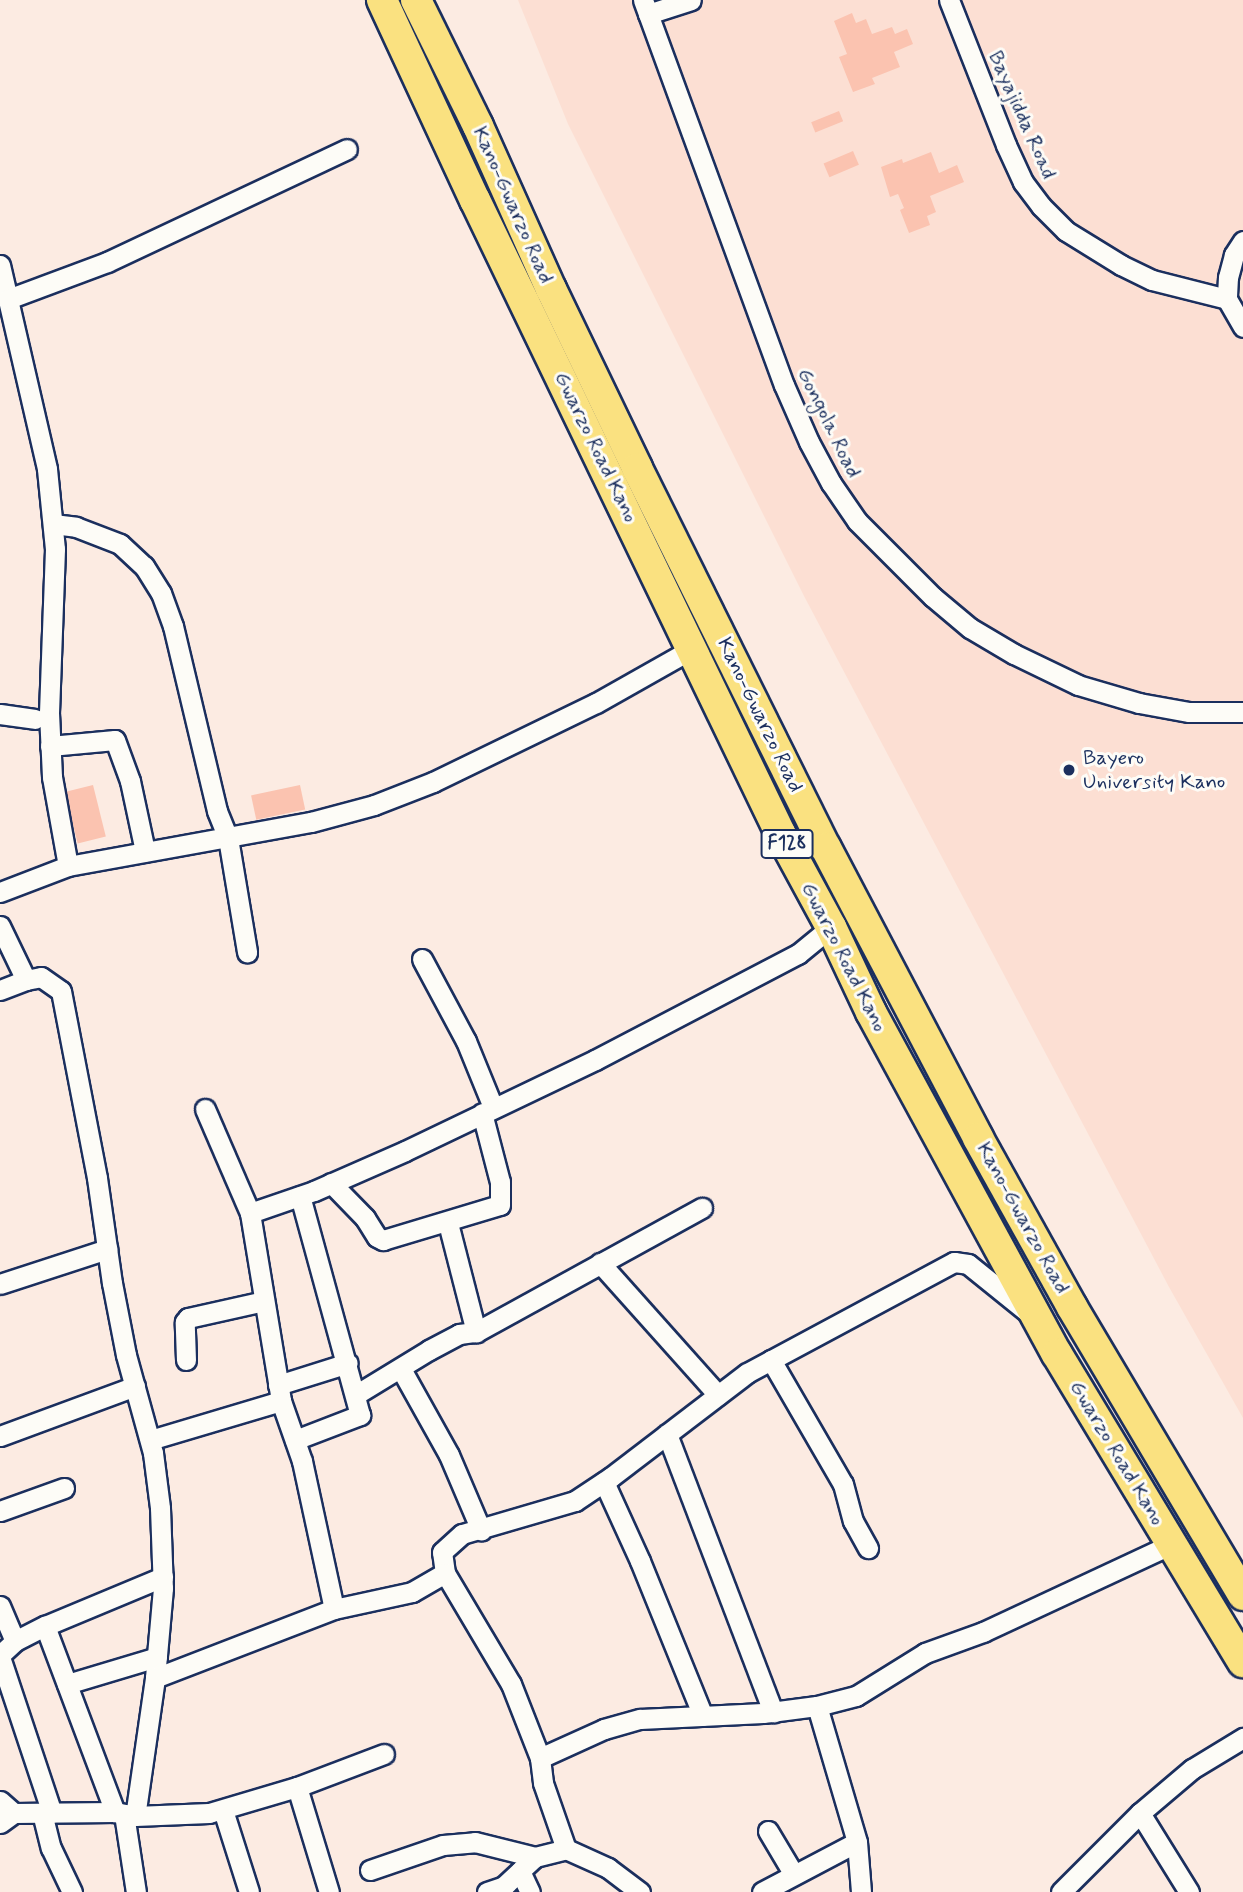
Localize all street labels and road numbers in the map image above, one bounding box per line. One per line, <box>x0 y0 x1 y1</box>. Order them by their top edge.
street label: Bayajidda Road <box>983 48 1061 182</box>
street label: Kano-Gwarzo Road <box>467 122 559 288</box>
street label: Gongola Road <box>792 364 866 482</box>
street label: Gwarzo Road Kano <box>548 367 644 527</box>
street label: Kano-Gwarzo Road <box>712 633 808 797</box>
road number: F128 <box>759 828 815 860</box>
street label: Gwarzo Road Kano <box>795 877 893 1037</box>
street label: Kano-Gwarzo Road <box>971 1138 1075 1298</box>
street label: Gwarzo Road Kano <box>1064 1375 1170 1531</box>

